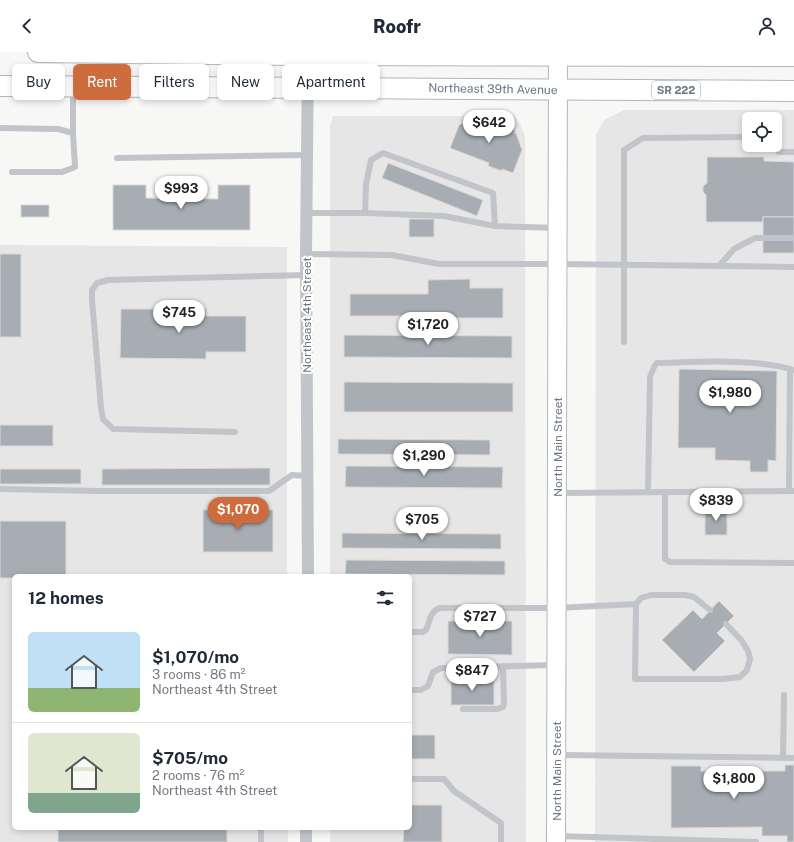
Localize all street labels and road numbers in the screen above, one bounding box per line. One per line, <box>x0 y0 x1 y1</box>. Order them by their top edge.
street label: Northeast 39th Avenue <box>428 81 558 97</box>
road number: SR 222 <box>652 81 700 99</box>
street label: Northeast 4th Street <box>300 257 314 373</box>
street label: North Main Street <box>551 397 565 497</box>
street label: North Main Street <box>550 721 564 821</box>

